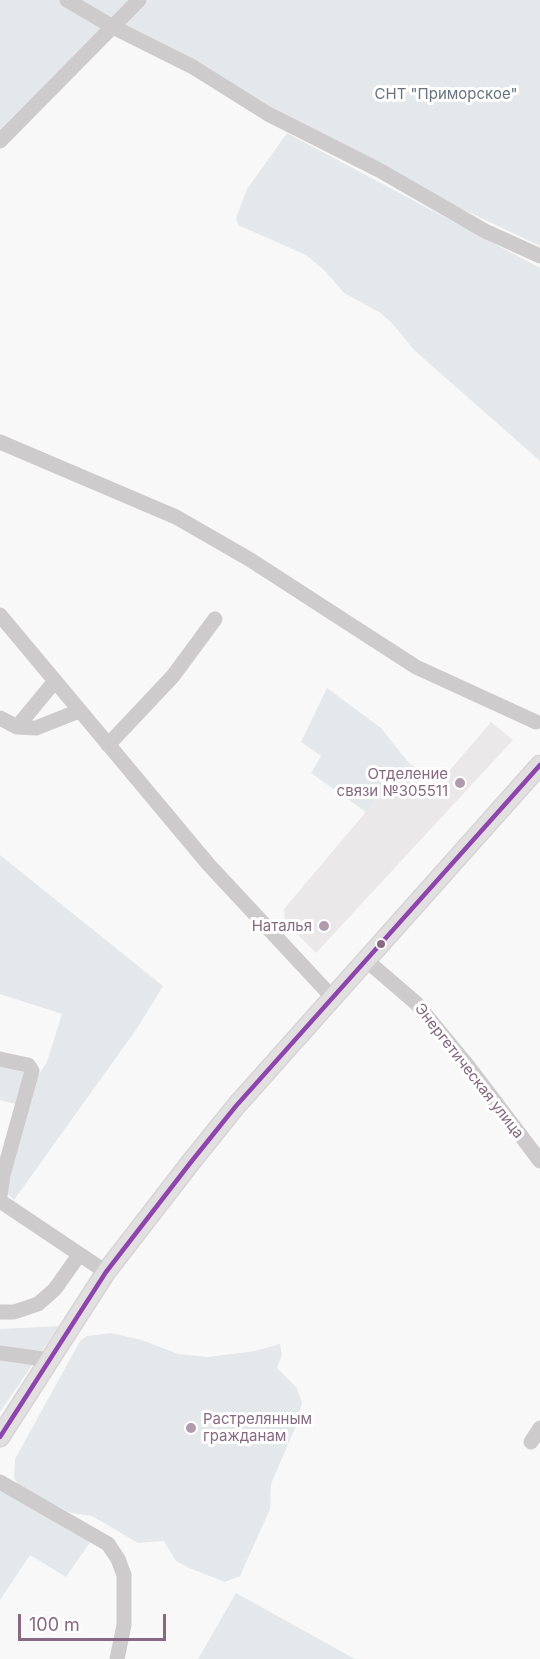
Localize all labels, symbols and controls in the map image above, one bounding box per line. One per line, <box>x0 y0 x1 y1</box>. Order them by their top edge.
park label: СНТ "Приморское" <box>375 85 517 103</box>
place label: Отделение связи №305511 <box>337 765 448 800</box>
marker: Отделение связи №305511 <box>453 776 467 790</box>
place label: Наталья <box>252 917 312 935</box>
marker: Наталья <box>317 919 331 933</box>
unlabelled marker <box>375 938 387 950</box>
street label: Энергетическая улица <box>411 1000 527 1142</box>
place label: Растрелянным гражданам <box>203 1410 312 1445</box>
marker: Растрелянным гражданам <box>184 1421 198 1435</box>
scale bar <box>21 1602 170 1640</box>
text: 100 m <box>29 1614 80 1635</box>

